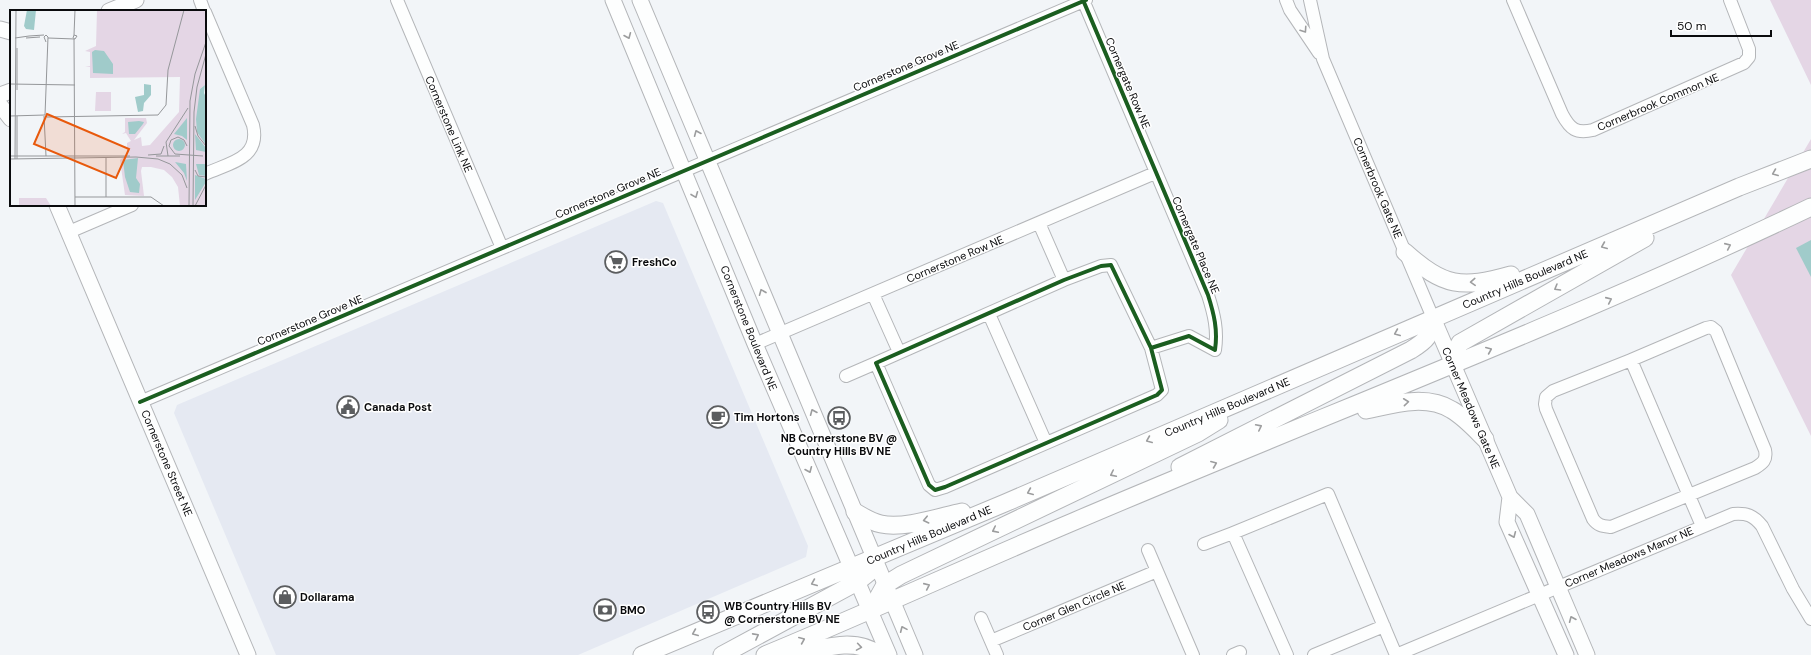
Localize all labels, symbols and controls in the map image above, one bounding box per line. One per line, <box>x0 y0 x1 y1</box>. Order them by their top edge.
inset map <box>10 10 206 206</box>
scale bar <box>1671 12 1771 38</box>
text: 50 m <box>1677 18 1706 34</box>
one-way arrow <box>1299 26 1307 33</box>
one-way arrow <box>624 32 632 39</box>
street label: Cornergate Row NE <box>1102 35 1154 131</box>
street label: Cornerstone Grove NE <box>851 37 961 95</box>
street label: Cornerbrook Common NE <box>1595 70 1721 134</box>
street label: Cornerstone Link NE <box>422 74 476 174</box>
one-way arrow <box>693 130 701 137</box>
street label: Cornerbrook Gate NE <box>1350 135 1406 241</box>
street label: Cornerstone Grove NE <box>553 164 663 222</box>
one-way arrow <box>1771 168 1779 176</box>
one-way arrow <box>690 191 698 198</box>
street label: Cornergate Place NE <box>1169 194 1223 296</box>
street label: Cornerstone Row NE <box>904 232 1006 286</box>
one-way arrow <box>1600 241 1607 249</box>
one-way arrow <box>1723 243 1731 251</box>
street label: Country Hills Boulevard NE <box>1460 246 1590 312</box>
supermarket icon: FreshCo <box>603 249 629 275</box>
place label: FreshCo <box>632 255 677 269</box>
street label: Cornerstone Boulevard NE <box>718 263 780 393</box>
one-way arrow <box>1470 278 1476 287</box>
one-way arrow <box>1554 283 1561 291</box>
one-way arrow <box>759 289 767 296</box>
street label: Cornerstone Grove NE <box>255 291 365 349</box>
one-way arrow <box>1606 296 1613 304</box>
one-way arrow <box>1394 329 1401 337</box>
street label: Corner Meadows Gate NE <box>1439 345 1503 471</box>
one-way arrow <box>1485 347 1493 355</box>
street label: Country Hills Boulevard NE <box>1162 374 1292 440</box>
public building icon: Canada Post <box>335 394 361 420</box>
one-way arrow <box>1403 398 1409 407</box>
place label: Canada Post <box>364 400 432 414</box>
cafe icon: Tim Hortons <box>705 404 731 430</box>
bus stop icon: NB Cornerstone BV @ Country Hills BV NE <box>826 405 852 431</box>
street label: Cornerstone Street NE <box>138 408 196 518</box>
one-way arrow <box>809 409 817 416</box>
place label: Tim Hortons <box>734 410 800 424</box>
one-way arrow <box>1255 424 1262 432</box>
place label: NB Cornerstone BV @ Country Hills BV NE <box>781 431 897 458</box>
one-way arrow <box>1146 436 1153 444</box>
one-way arrow <box>1211 460 1218 468</box>
one-way arrow <box>804 466 812 473</box>
one-way arrow <box>1109 469 1117 477</box>
one-way arrow <box>1026 487 1034 495</box>
street label: Country Hills Boulevard NE <box>864 502 994 568</box>
one-way arrow <box>923 516 929 524</box>
street label: Corner Meadows Manor NE <box>1563 524 1695 590</box>
one-way arrow <box>992 525 1000 533</box>
one-way arrow <box>1508 530 1516 538</box>
one-way arrow <box>811 578 819 586</box>
street label: Corner Glen Circle NE <box>1020 578 1128 634</box>
one-way arrow <box>923 583 931 591</box>
shop icon: Dollarama <box>272 584 298 610</box>
place label: Dollarama <box>300 590 355 604</box>
bank icon: BMO <box>592 597 618 623</box>
bus stop icon: WB Country Hills BV @ Cornerstone BV NE <box>695 599 721 625</box>
place label: WB Country Hills BV @ Cornerstone BV NE <box>724 599 840 626</box>
place label: BMO <box>620 603 646 617</box>
one-way arrow <box>1569 616 1577 623</box>
one-way arrow <box>900 625 908 633</box>
one-way arrow <box>691 628 699 636</box>
one-way arrow <box>752 634 759 641</box>
one-way arrow <box>797 637 805 645</box>
one-way arrow <box>856 642 862 651</box>

